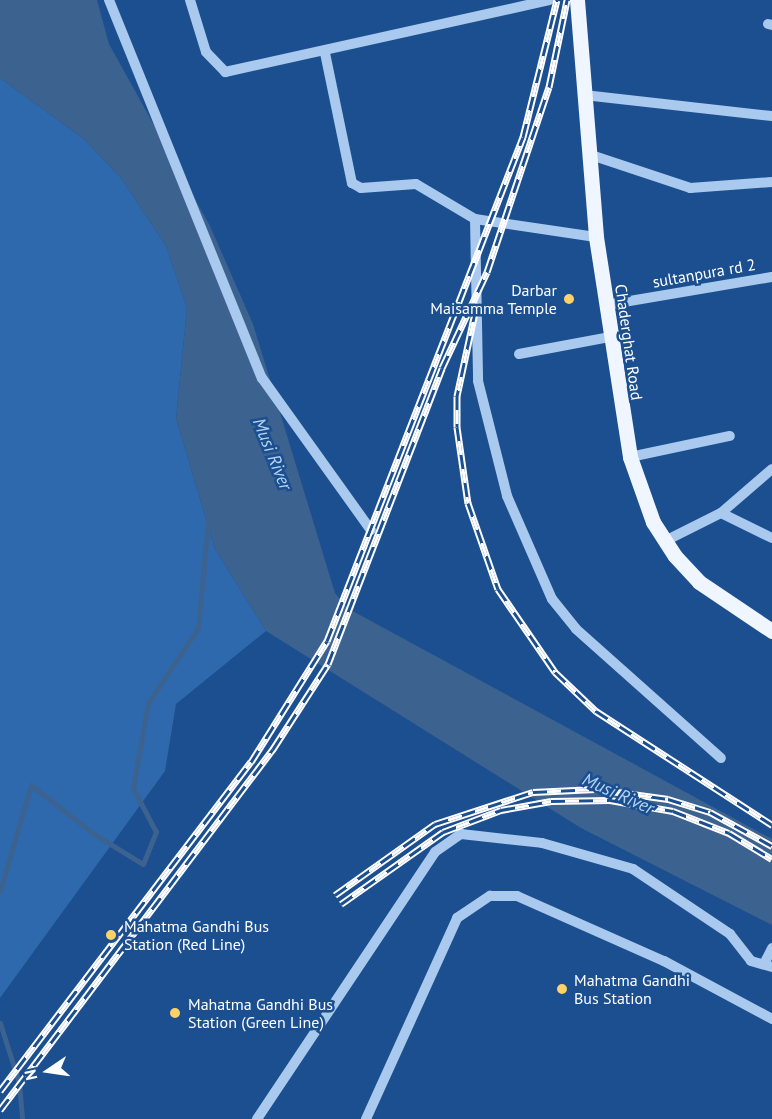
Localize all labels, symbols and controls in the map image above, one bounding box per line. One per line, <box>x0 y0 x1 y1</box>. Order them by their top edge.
street label: sultanpura rd 2 <box>651 255 757 291</box>
place label: Darbar Maisamma Temple <box>430 280 557 318</box>
street label: Chaderghat Road <box>611 283 647 401</box>
marker: Darbar Maisamma Temple <box>562 292 576 306</box>
water label: Musi River <box>248 415 296 493</box>
water label: Musi River <box>579 769 657 819</box>
place label: Mahatma Gandhi Bus Station (Red Line) <box>124 916 269 954</box>
marker: Mahatma Gandhi Bus Station (Red Line) <box>102 926 120 944</box>
place label: Mahatma Gandhi Bus Station <box>574 970 690 1008</box>
marker: Mahatma Gandhi Bus Station <box>555 982 569 996</box>
place label: Mahatma Gandhi Bus Station (Green Line) <box>188 994 333 1032</box>
marker: Mahatma Gandhi Bus Station (Green Line) <box>166 1004 184 1022</box>
north arrow <box>18 1041 78 1101</box>
text: N <box>20 1068 41 1082</box>

